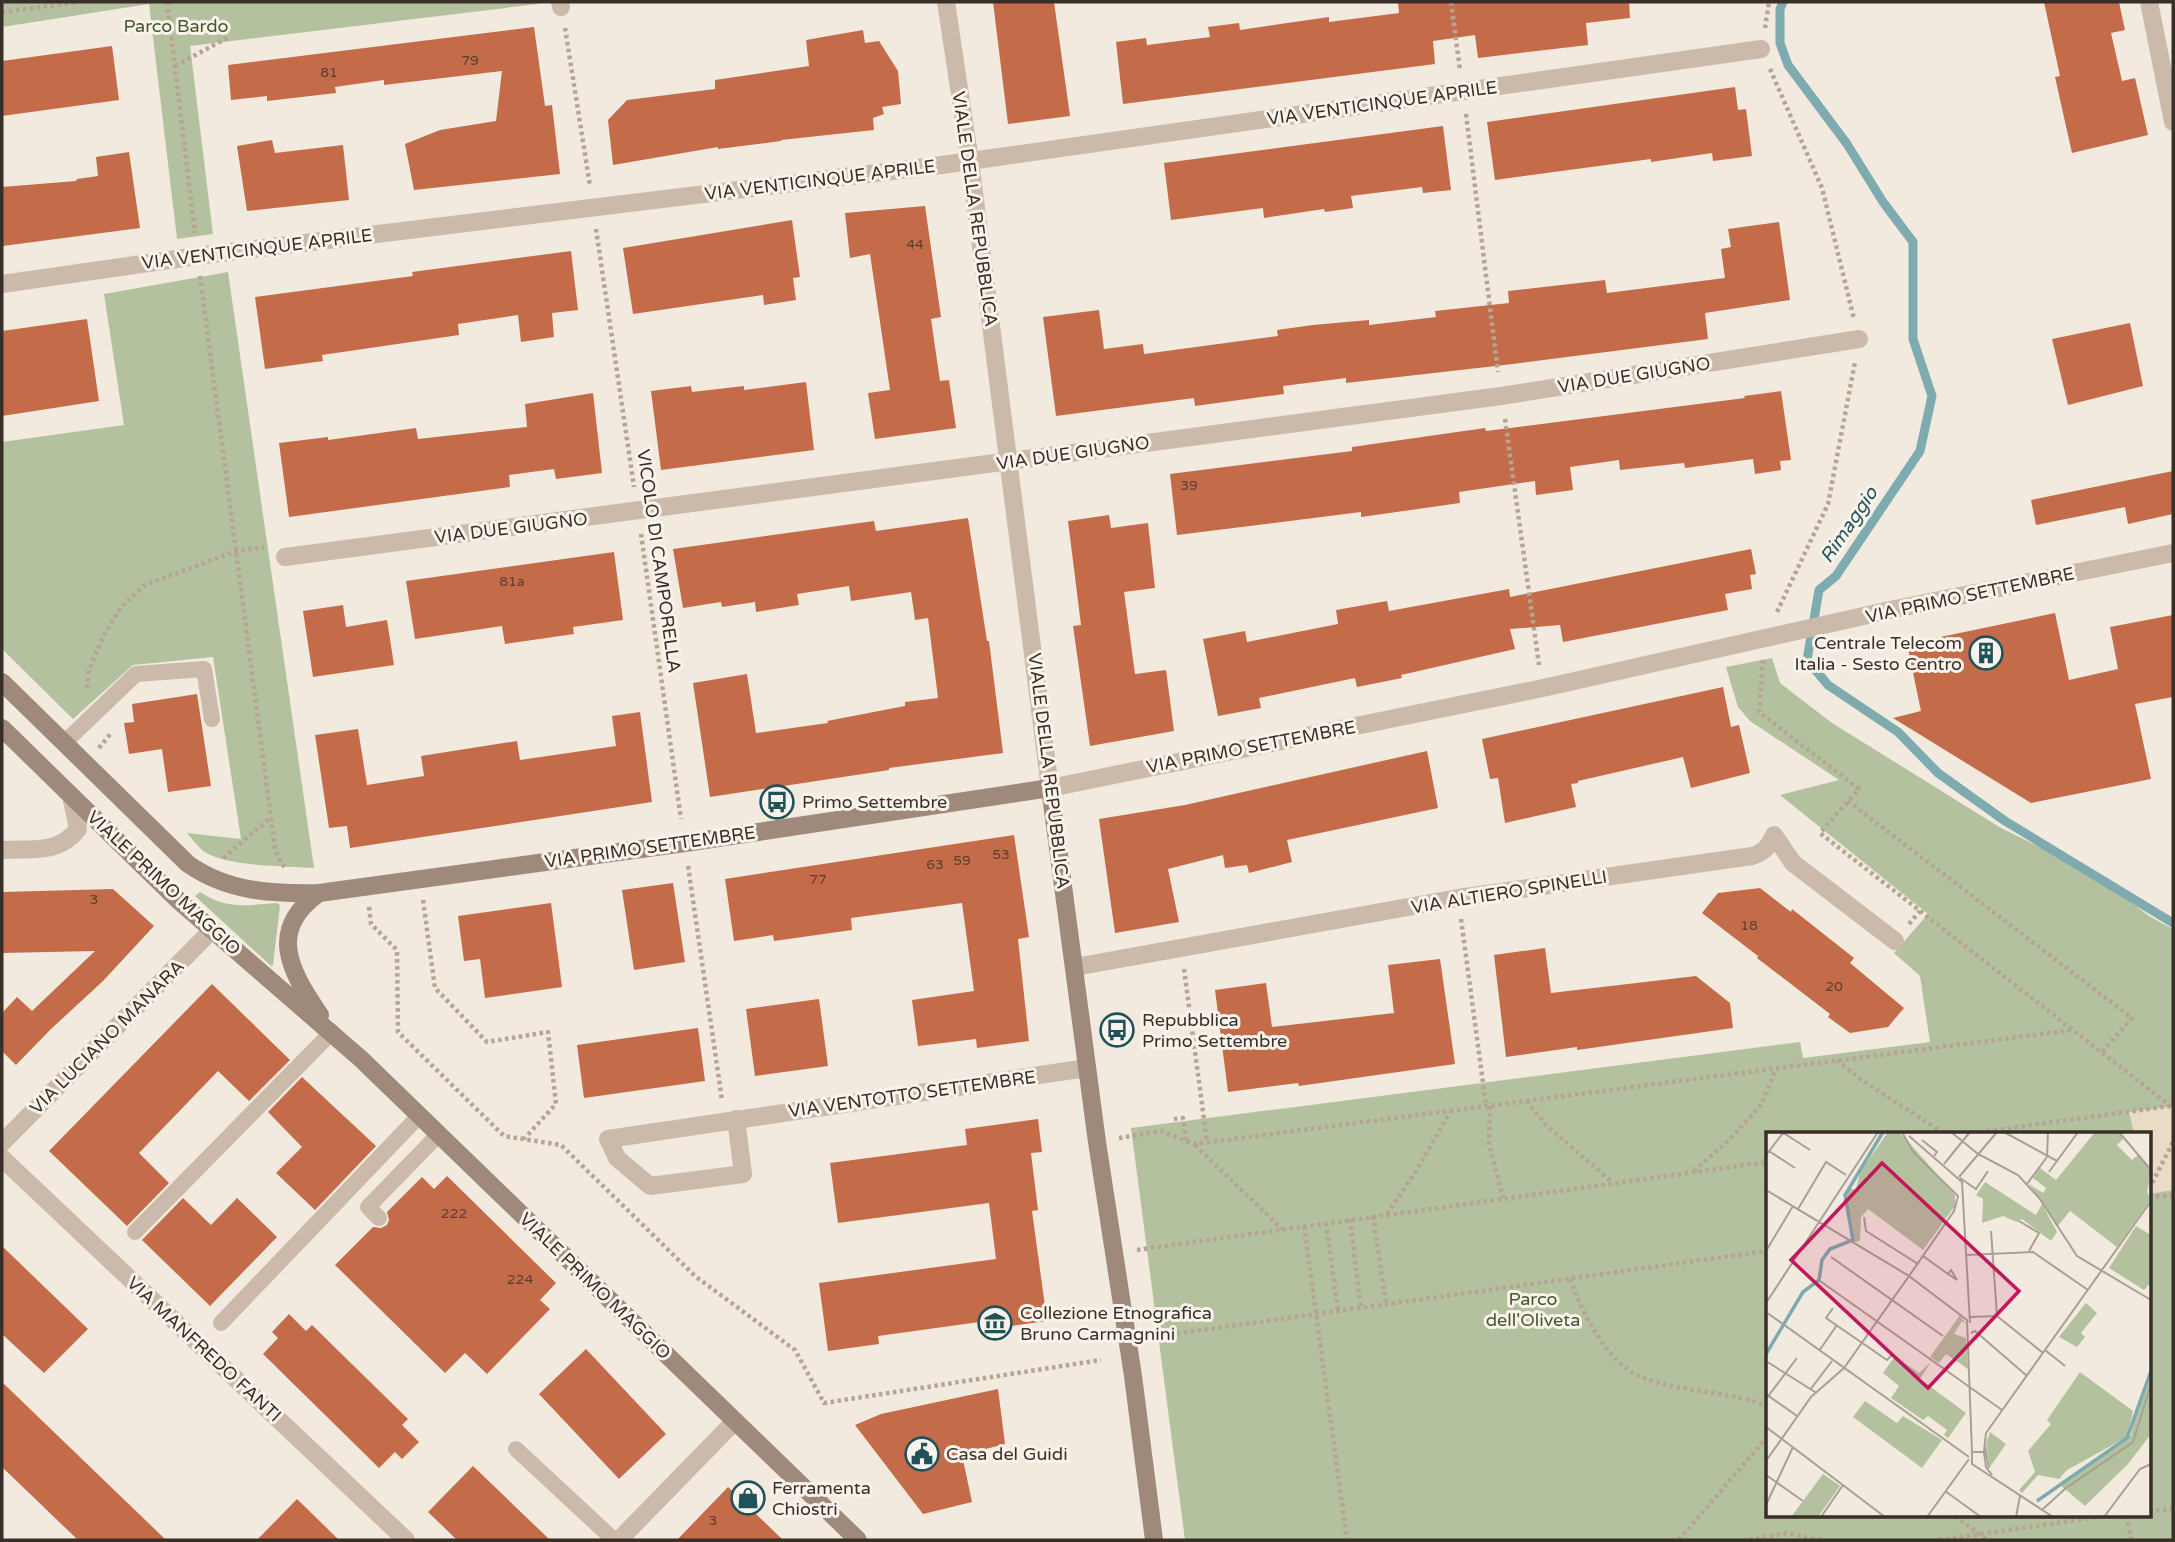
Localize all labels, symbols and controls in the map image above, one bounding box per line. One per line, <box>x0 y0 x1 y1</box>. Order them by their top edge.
park label: Parco Bardo <box>123 15 229 37</box>
house number: 79 <box>461 52 479 69</box>
house number: 81 <box>320 64 338 81</box>
street label: VIA VENTICINQUE APRILE <box>1266 76 1498 130</box>
street label: VIALE DELLA REPUBBLICA <box>948 90 1002 328</box>
street label: VIA VENTICINQUE APRILE <box>703 155 937 205</box>
street label: VIA VENTICINQUE APRILE <box>140 224 374 274</box>
house number: 44 <box>906 236 924 253</box>
street label: VIA DUE GIUGNO <box>1556 352 1712 398</box>
street label: VIA DUE GIUGNO <box>995 431 1151 475</box>
street label: VICOLO DI CAMPORELLA <box>632 448 686 674</box>
house number: 39 <box>1180 477 1198 494</box>
water label: Rimaggio <box>1816 482 1883 567</box>
street label: VIA DUE GIUGNO <box>433 508 589 548</box>
street label: VIA PRIMO SETTEMBRE <box>1864 562 2076 628</box>
house number: 81a <box>499 573 525 590</box>
place label: Centrale Telecom Italia - Sesto Centro <box>1794 632 1962 675</box>
building icon: Centrale Telecom Italia - Sesto Centro <box>1967 634 2005 672</box>
street label: VIALE DELLA REPUBBLICA <box>1024 652 1074 890</box>
street label: VIA PRIMO SETTEMBRE <box>1145 716 1357 778</box>
bus stop icon: Primo Settembre <box>758 783 796 821</box>
place label: Primo Settembre <box>802 791 947 813</box>
street label: VIALE PRIMO MAGGIO <box>83 806 245 960</box>
street label: VIA PRIMO SETTEMBRE <box>543 821 757 873</box>
house number: 53 <box>992 846 1010 863</box>
house number: 59 <box>953 852 971 869</box>
house number: 63 <box>926 856 944 873</box>
street label: VIA ALTIERO SPINELLI <box>1409 866 1609 918</box>
house number: 77 <box>809 871 827 888</box>
house number: 3 <box>90 891 98 908</box>
house number: 18 <box>1740 917 1758 934</box>
street label: VIA LUCIANO MANARA <box>25 955 189 1119</box>
house number: 20 <box>1825 978 1843 995</box>
place label: Repubblica Primo Settembre <box>1142 1009 1287 1052</box>
bus stop icon: Repubblica Primo Settembre <box>1098 1011 1136 1049</box>
street label: VIA VENTOTTO SETTEMBRE <box>787 1066 1037 1122</box>
inset map <box>1766 1132 2150 1518</box>
house number: 222 <box>441 1205 467 1222</box>
street label: VIALE PRIMO MAGGIO <box>515 1208 675 1364</box>
house number: 224 <box>507 1271 533 1288</box>
street label: VIA MANFREDO FANTI <box>122 1272 286 1426</box>
park label: Parco dell'Oliveta <box>1486 1288 1580 1331</box>
place label: Collezione Etnografica Bruno Carmagnini <box>1020 1302 1212 1345</box>
museum icon: Collezione Etnografica Bruno Carmagnini <box>976 1304 1014 1342</box>
public building icon: Casa del Guidi <box>903 1435 941 1473</box>
place label: Casa del Guidi <box>946 1443 1068 1465</box>
place label: Ferramenta Chiostri <box>772 1477 871 1520</box>
shop icon: Ferramenta Chiostri <box>729 1479 767 1517</box>
house number: 3 <box>709 1512 717 1529</box>

